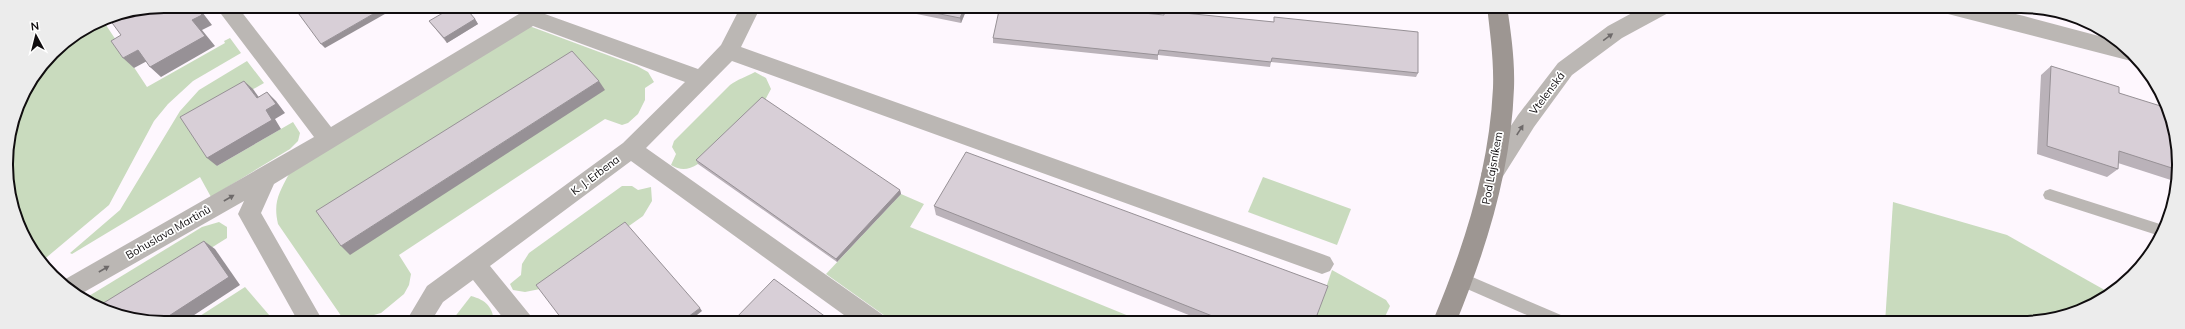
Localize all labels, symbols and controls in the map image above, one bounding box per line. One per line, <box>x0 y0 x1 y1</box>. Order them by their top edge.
north arrow <box>16 16 56 56</box>
text: N <box>30 19 40 34</box>
one-way arrow <box>1603 33 1613 41</box>
street label: Vtelenská <box>1526 69 1568 117</box>
one-way arrow <box>1516 125 1524 135</box>
street label: Pod Lajsníkem <box>1479 131 1505 205</box>
street label: K. J. Erbena <box>568 152 622 198</box>
one-way arrow <box>223 194 235 201</box>
street label: Bohuslava Martinů <box>123 202 213 262</box>
one-way arrow <box>98 265 110 272</box>

